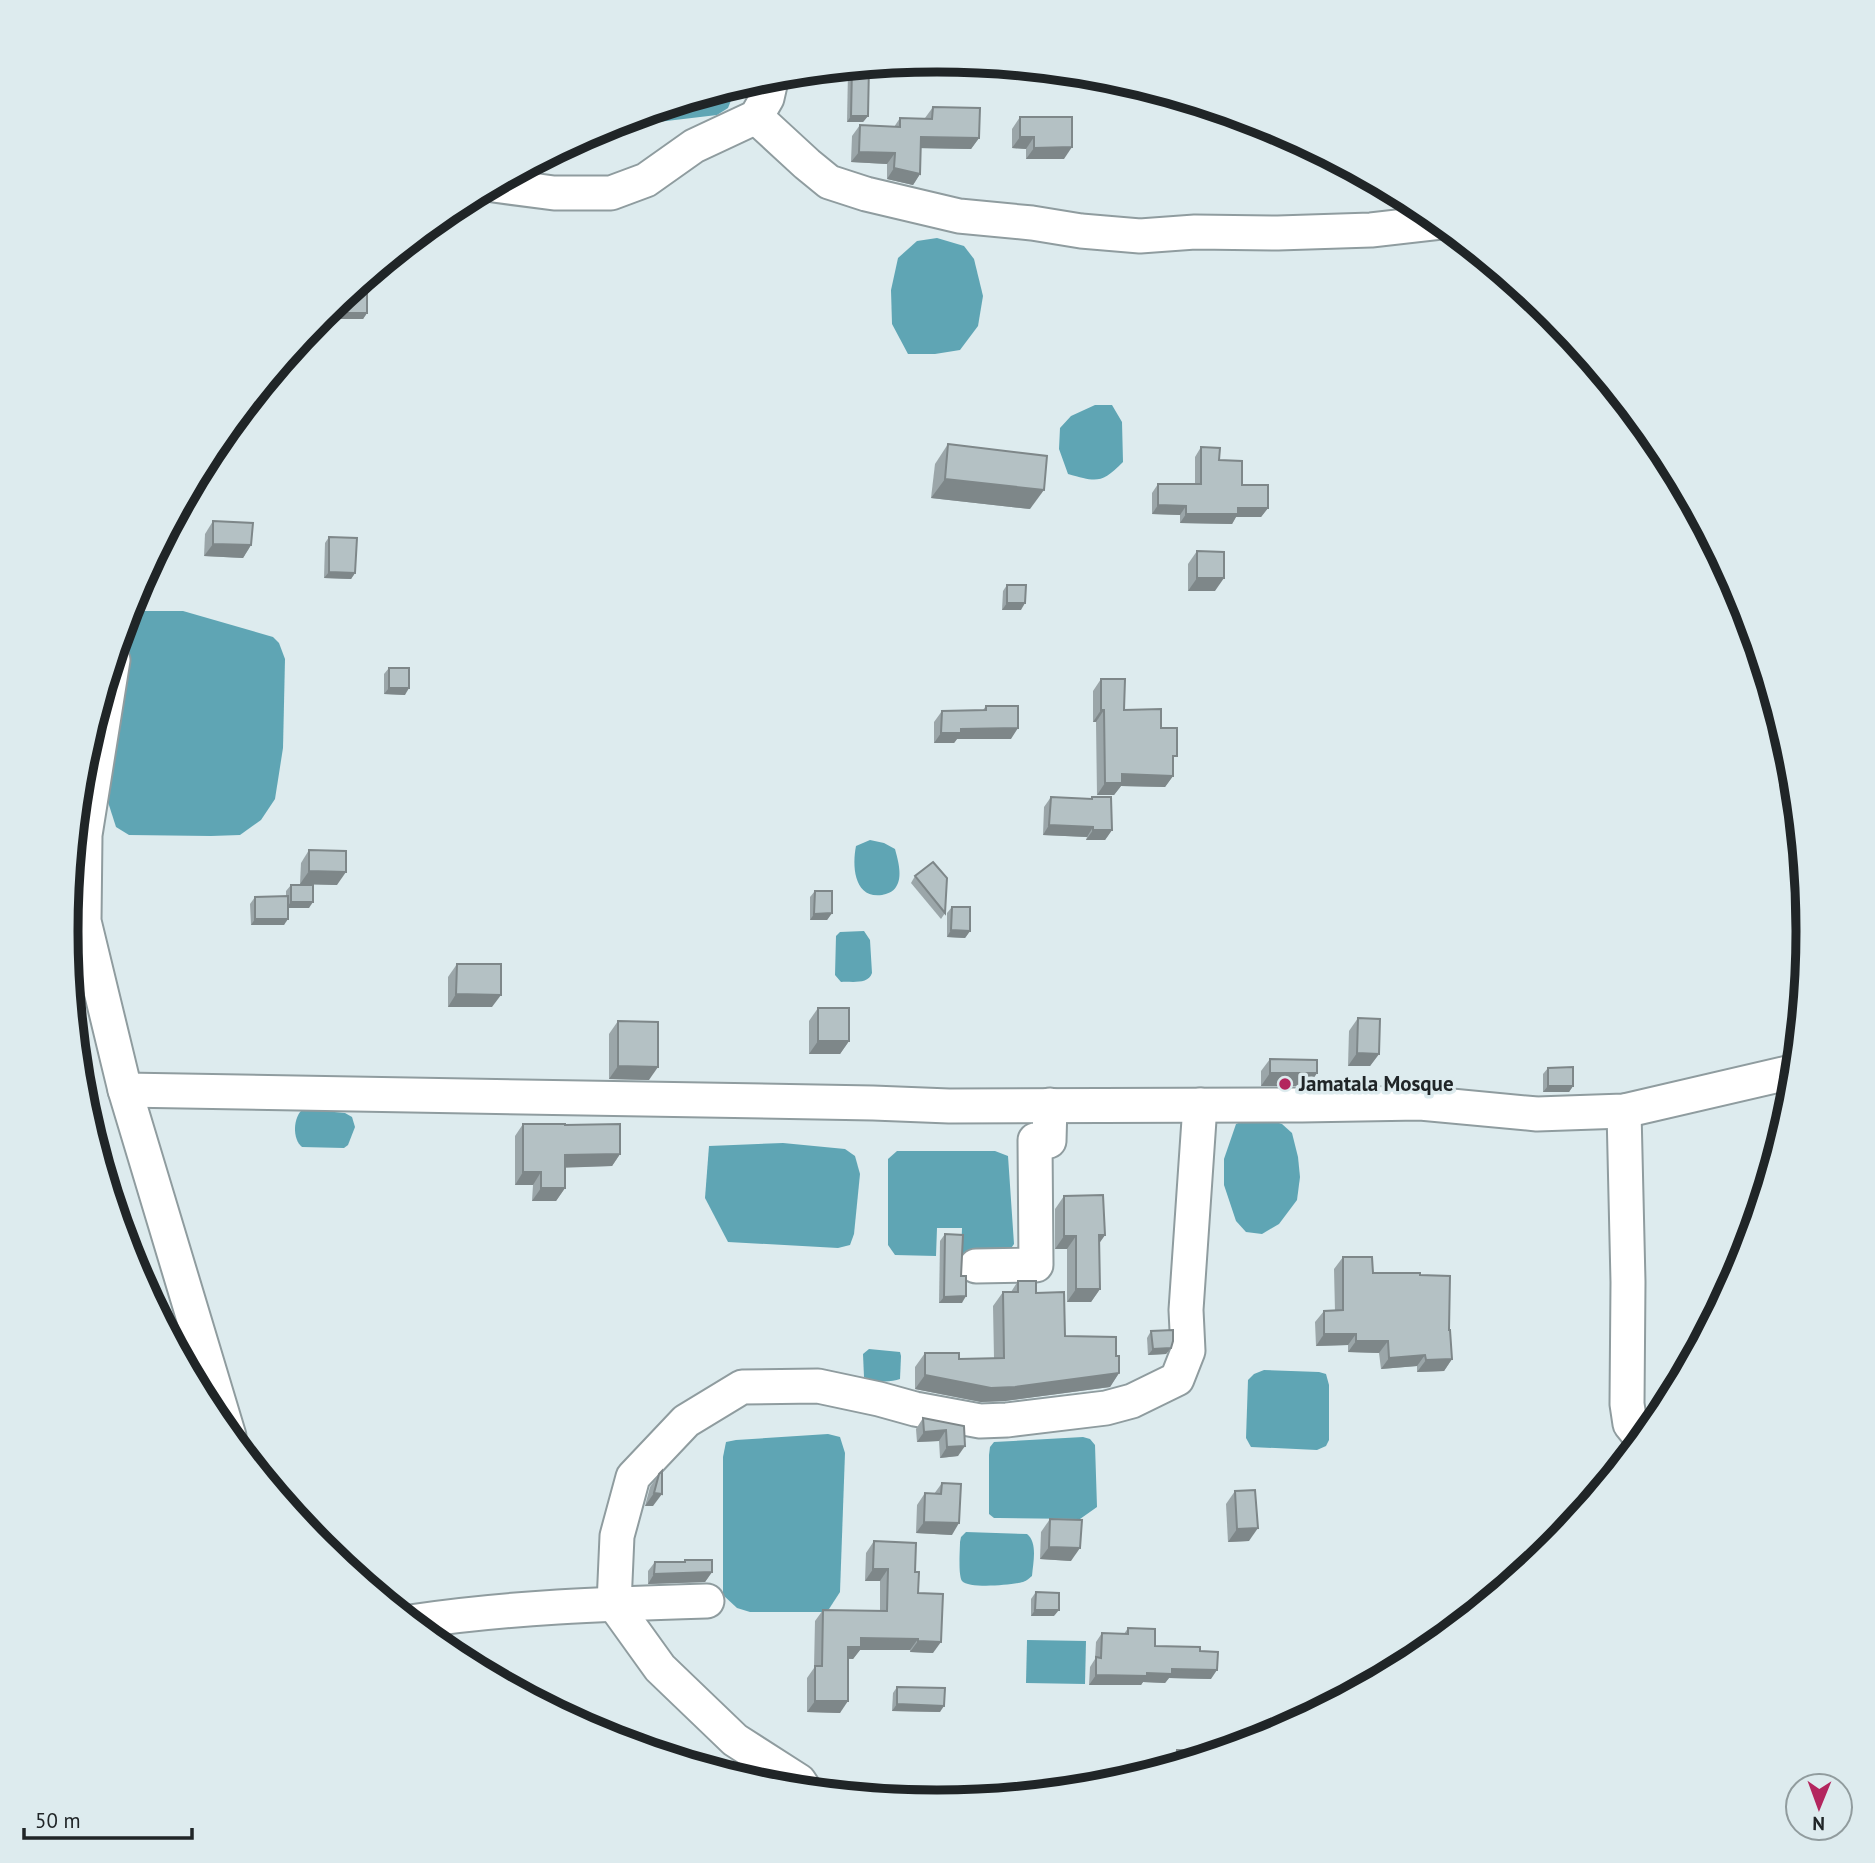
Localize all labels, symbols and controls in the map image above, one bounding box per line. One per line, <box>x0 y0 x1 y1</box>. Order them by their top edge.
place label: Jamatala Mosque <box>1298 1070 1454 1097</box>
marker: Jamatala Mosque <box>1277 1076 1293 1092</box>
north arrow <box>1784 1772 1854 1842</box>
scale bar <box>24 1797 192 1841</box>
text: 50 m <box>35 1807 81 1834</box>
text: N <box>1812 1812 1825 1836</box>

